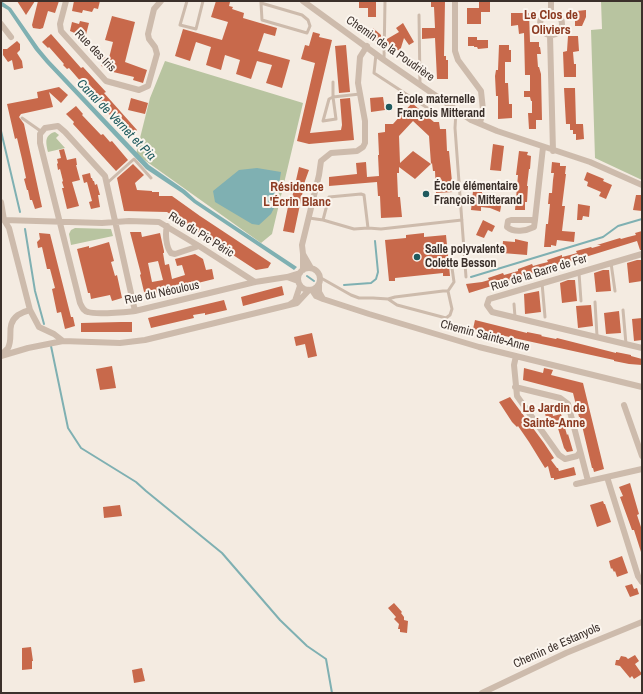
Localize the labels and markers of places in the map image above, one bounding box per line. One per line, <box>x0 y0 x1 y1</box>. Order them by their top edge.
place label: École maternelle François Mitterand <box>397 93 485 121</box>
marker: École maternelle François Mitterand <box>384 102 394 112</box>
place label: École élémentaire François Mitterand <box>434 180 522 208</box>
marker: École élémentaire François Mitterand <box>421 189 431 199</box>
place label: Salle polyvalente Colette Besson <box>425 243 505 271</box>
marker: Salle polyvalente Colette Besson <box>412 252 422 262</box>

